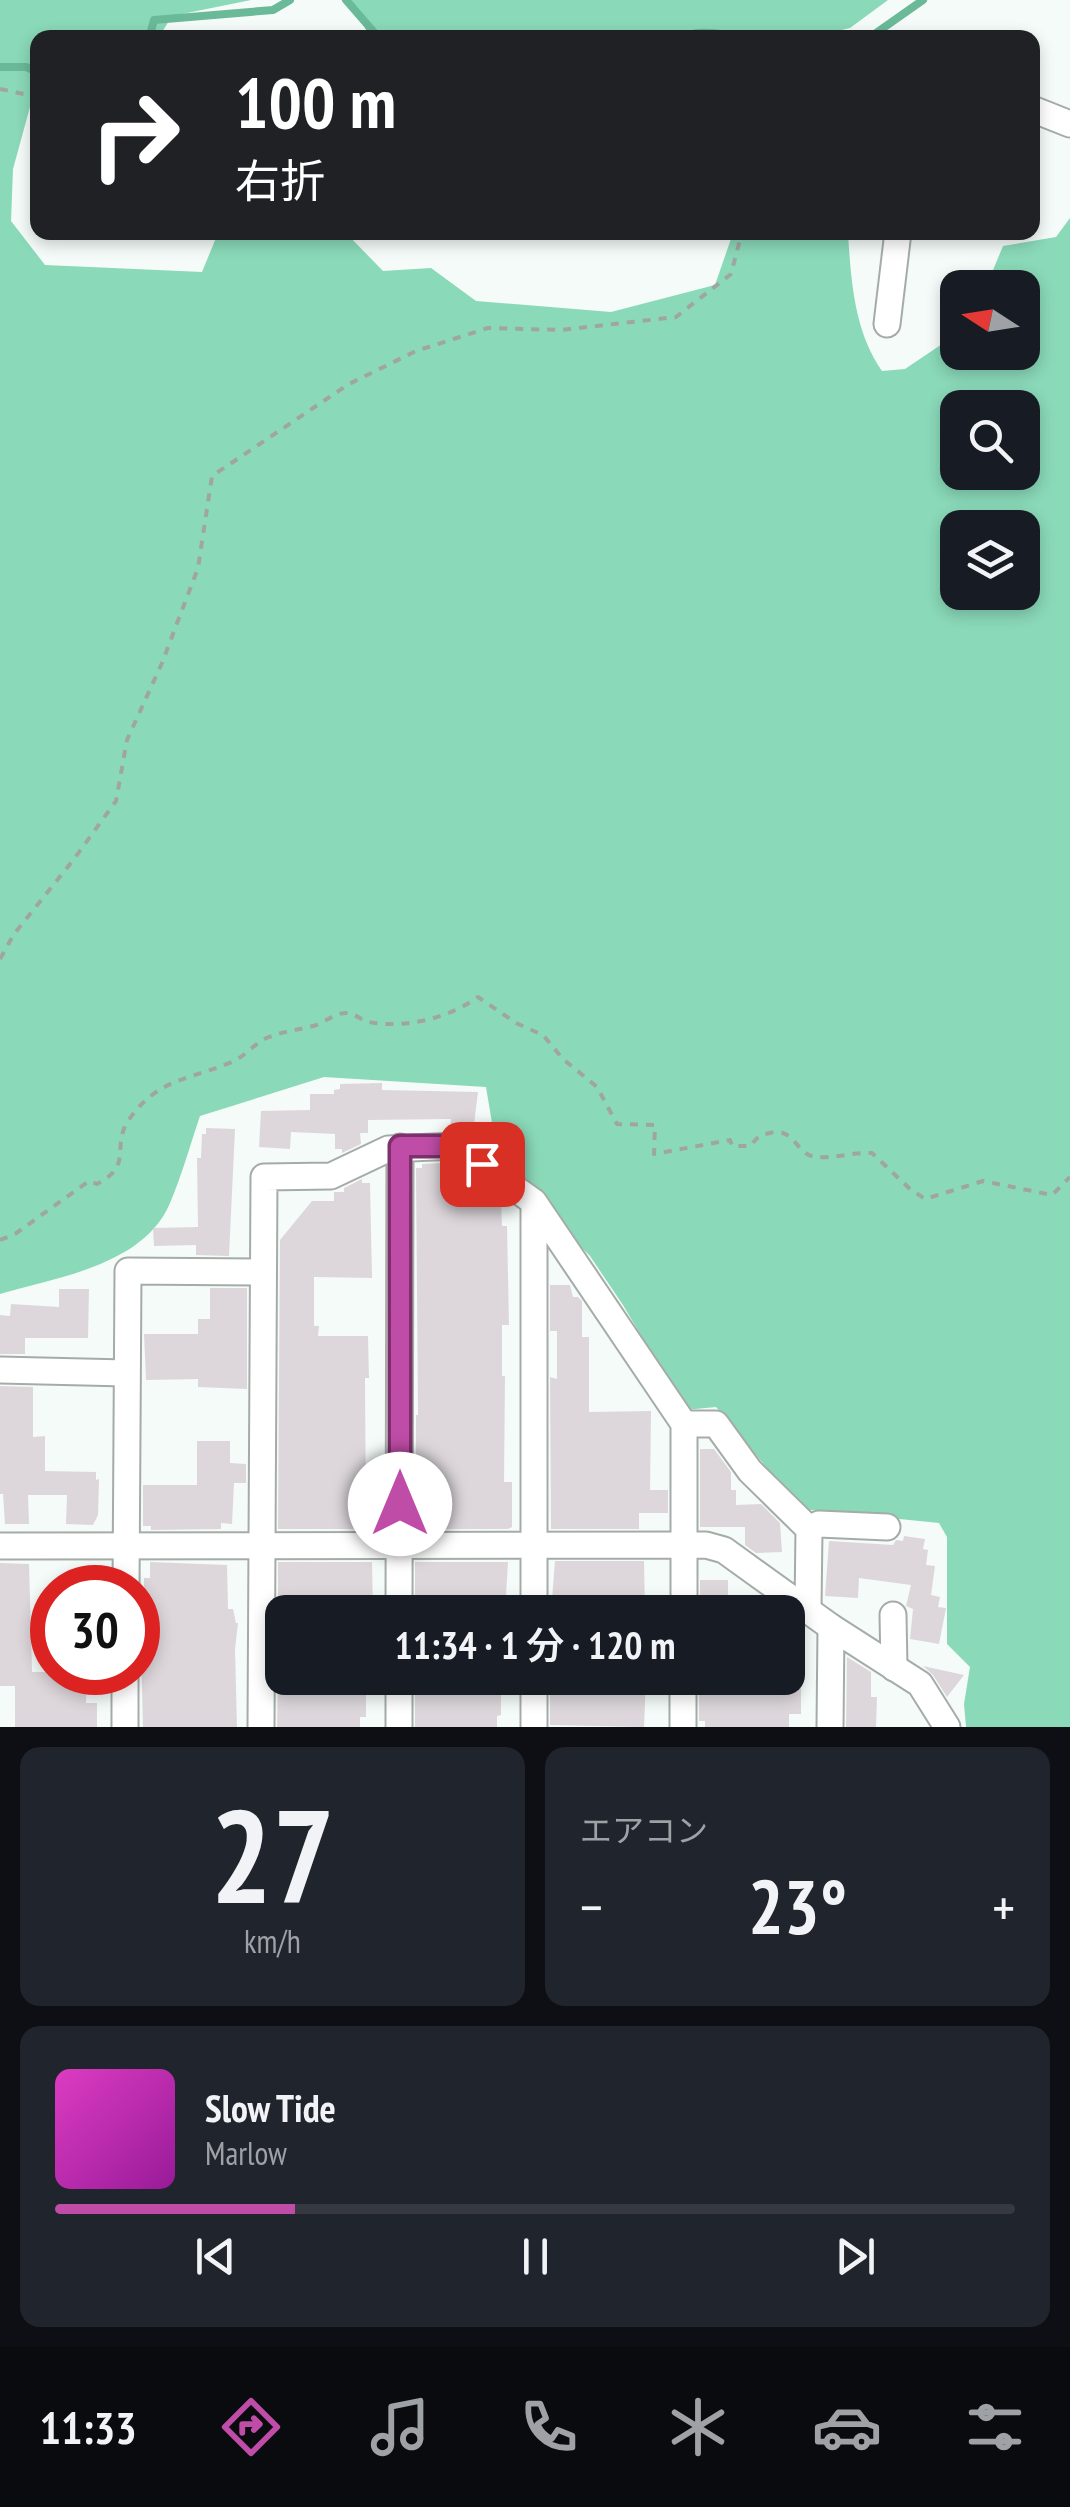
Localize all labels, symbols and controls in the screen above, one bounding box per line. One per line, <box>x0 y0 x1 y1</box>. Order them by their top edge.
text: 100 m <box>235 57 396 147</box>
icon: right <box>70 70 200 200</box>
text: 右折 <box>235 151 325 209</box>
north arrow <box>940 270 1040 370</box>
map controls <box>940 270 1040 610</box>
button: search <box>940 390 1040 490</box>
button: layers <box>940 510 1040 610</box>
pin <box>440 1122 525 1207</box>
icon: arrive <box>455 1137 510 1192</box>
position arrow <box>348 1452 452 1556</box>
speed limit sign: 30 <box>30 1565 160 1695</box>
text: 11:34 · 1 分 · 120 m <box>395 1620 675 1669</box>
text: 27 <box>210 1771 335 1939</box>
text: エアコン <box>580 1809 708 1851</box>
text: 23° <box>748 1858 847 1955</box>
text: − <box>580 1871 603 1942</box>
text: + <box>992 1871 1015 1942</box>
text: km/h <box>244 1920 301 1962</box>
text: Slow Tide <box>205 2083 336 2132</box>
text: Marlow <box>205 2132 287 2174</box>
icon: previous <box>188 2229 243 2284</box>
icon: pause <box>508 2229 563 2284</box>
icon: next <box>828 2229 883 2284</box>
icon: directions <box>216 2392 286 2462</box>
icon: music <box>365 2392 435 2462</box>
icon: phone <box>514 2392 584 2462</box>
icon: climate <box>663 2392 733 2462</box>
icon: car <box>812 2392 882 2462</box>
icon: filters <box>960 2392 1030 2462</box>
text: 11:33 <box>39 2398 137 2456</box>

